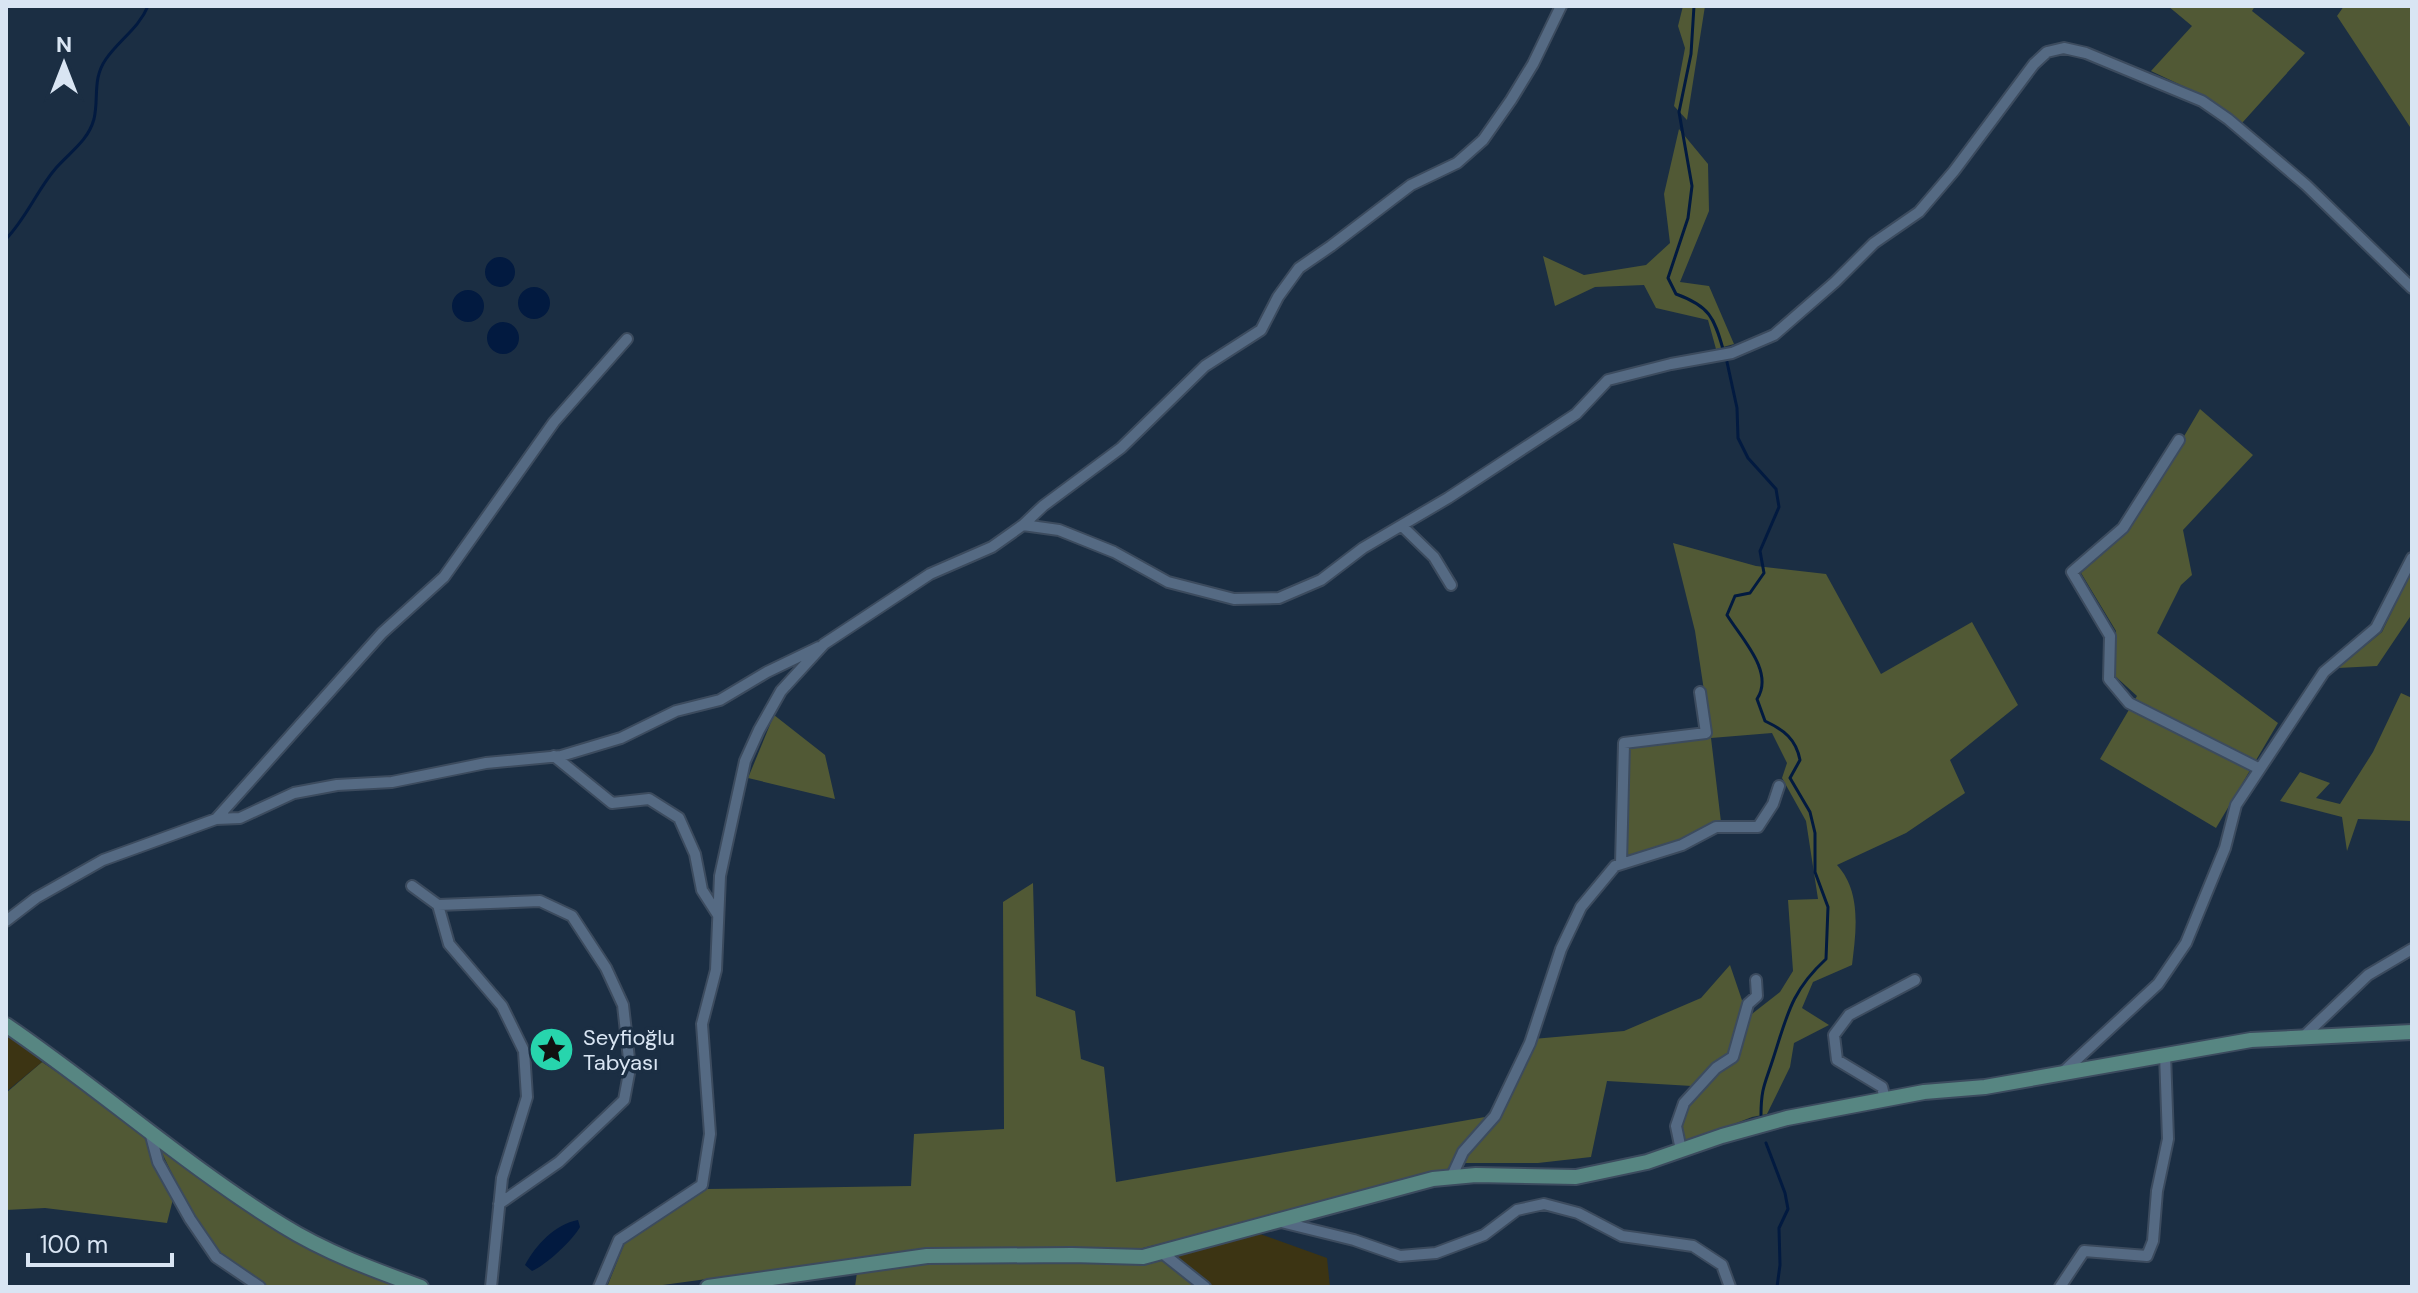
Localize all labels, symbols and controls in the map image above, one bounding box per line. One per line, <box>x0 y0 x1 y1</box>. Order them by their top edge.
north arrow <box>24 24 104 104</box>
text: N <box>56 30 72 59</box>
place label: Seyfioğlu Tabyası <box>583 1023 675 1077</box>
place icon: Seyfioğlu Tabyası <box>528 1026 576 1074</box>
scale bar <box>28 1217 172 1267</box>
text: 100 m <box>40 1229 108 1260</box>

